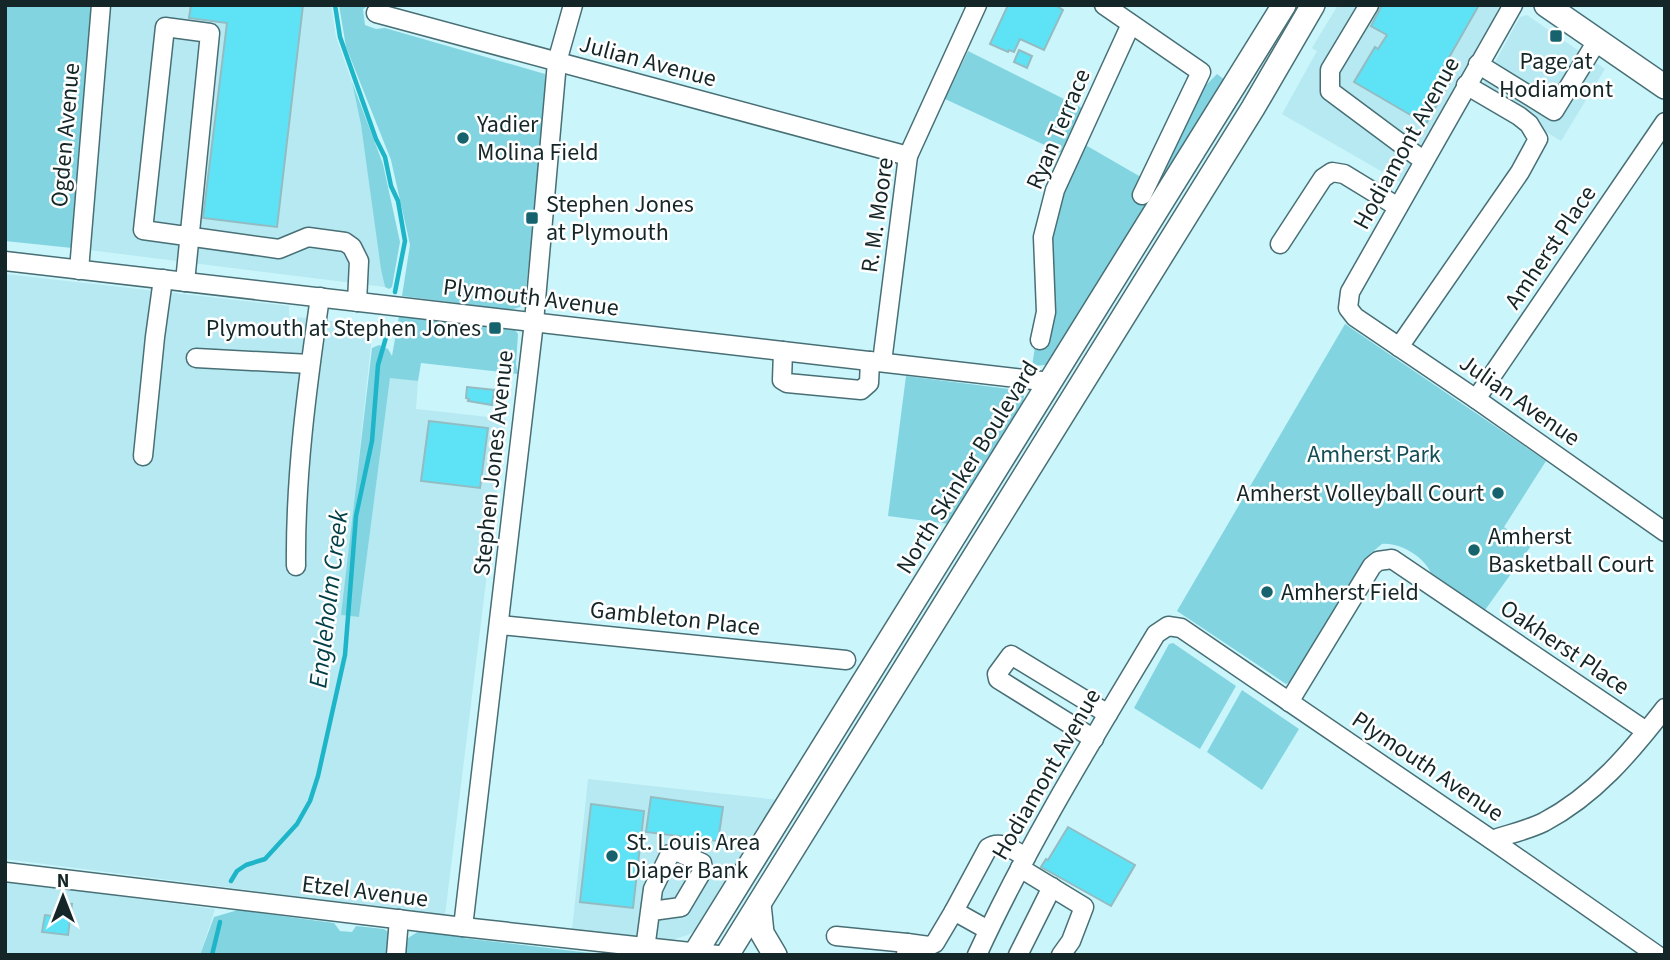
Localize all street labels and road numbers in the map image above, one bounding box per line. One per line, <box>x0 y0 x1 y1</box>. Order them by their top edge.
street label: Julian Avenue <box>575 26 720 97</box>
street label: Hodiamont Avenue <box>1344 50 1469 236</box>
street label: Ogden Avenue <box>42 61 89 209</box>
street label: Ryan Terrace <box>1017 63 1100 195</box>
street label: R. M. Moore <box>852 155 903 275</box>
street label: Amherst Place <box>1496 178 1605 316</box>
street label: Plymouth Avenue <box>441 269 621 326</box>
street label: Julian Avenue <box>1452 346 1587 455</box>
street label: Stephen Jones Avenue <box>464 349 523 578</box>
street label: North Skinker Boulevard <box>888 354 1047 581</box>
street label: Oakherst Place <box>1493 591 1637 704</box>
street label: Gambleton Place <box>588 592 762 645</box>
street label: Hodiamont Avenue <box>983 682 1110 867</box>
street label: Plymouth Avenue <box>1345 702 1511 830</box>
street label: Etzel Avenue <box>300 866 430 917</box>

